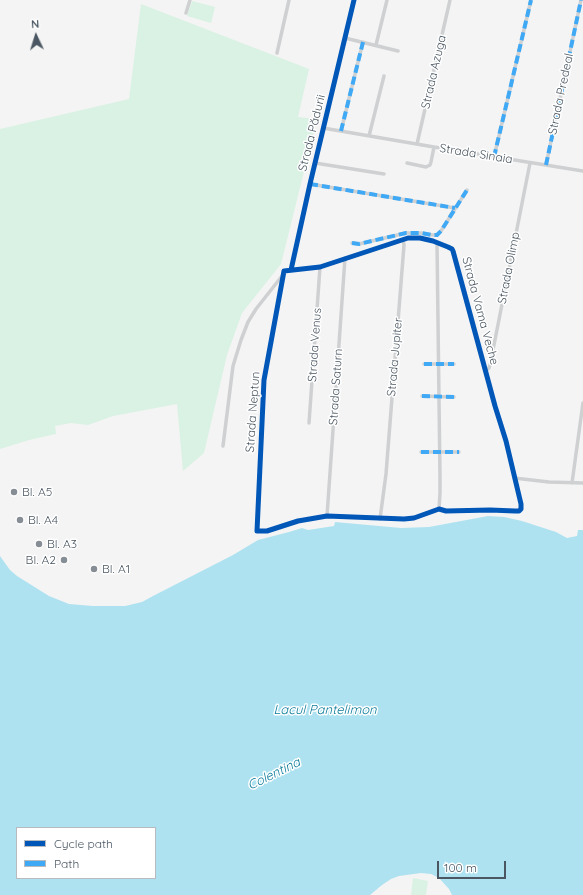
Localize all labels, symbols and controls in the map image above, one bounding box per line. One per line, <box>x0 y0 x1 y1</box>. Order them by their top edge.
north arrow <box>16 16 56 56</box>
text: N <box>31 17 40 31</box>
street label: Strada Azuga <box>419 34 449 110</box>
street label: Strada Predeal <box>545 52 577 136</box>
street label: Strada Pădurii <box>295 93 329 173</box>
street label: Strada Sinaia <box>438 141 514 167</box>
street label: Strada Olimp <box>495 231 523 305</box>
street label: Strada Vama Veche <box>459 255 501 367</box>
street label: Strada Venus <box>305 307 325 383</box>
street label: Strada Jupiter <box>384 317 406 397</box>
street label: Strada Saturn <box>326 348 346 426</box>
street label: Strada Neptun <box>243 371 263 453</box>
place label: Bl. A5 <box>22 485 52 499</box>
marker: Bl. A5 <box>9 487 19 497</box>
place label: Bl. A4 <box>28 513 58 527</box>
marker: Bl. A4 <box>15 515 25 525</box>
place label: Bl. A3 <box>47 537 77 551</box>
marker: Bl. A3 <box>34 539 44 549</box>
place label: Bl. A2 <box>26 553 56 567</box>
marker: Bl. A2 <box>59 555 69 565</box>
place label: Bl. A1 <box>102 562 130 576</box>
marker: Bl. A1 <box>89 564 99 574</box>
water label: Lacul Pantelimon <box>273 702 377 718</box>
water label: Colentina <box>245 755 303 793</box>
legend <box>16 827 156 879</box>
text: Cycle path <box>54 836 113 851</box>
scale bar <box>439 853 508 879</box>
text: Path <box>54 856 79 871</box>
text: 100 m <box>444 860 477 875</box>

